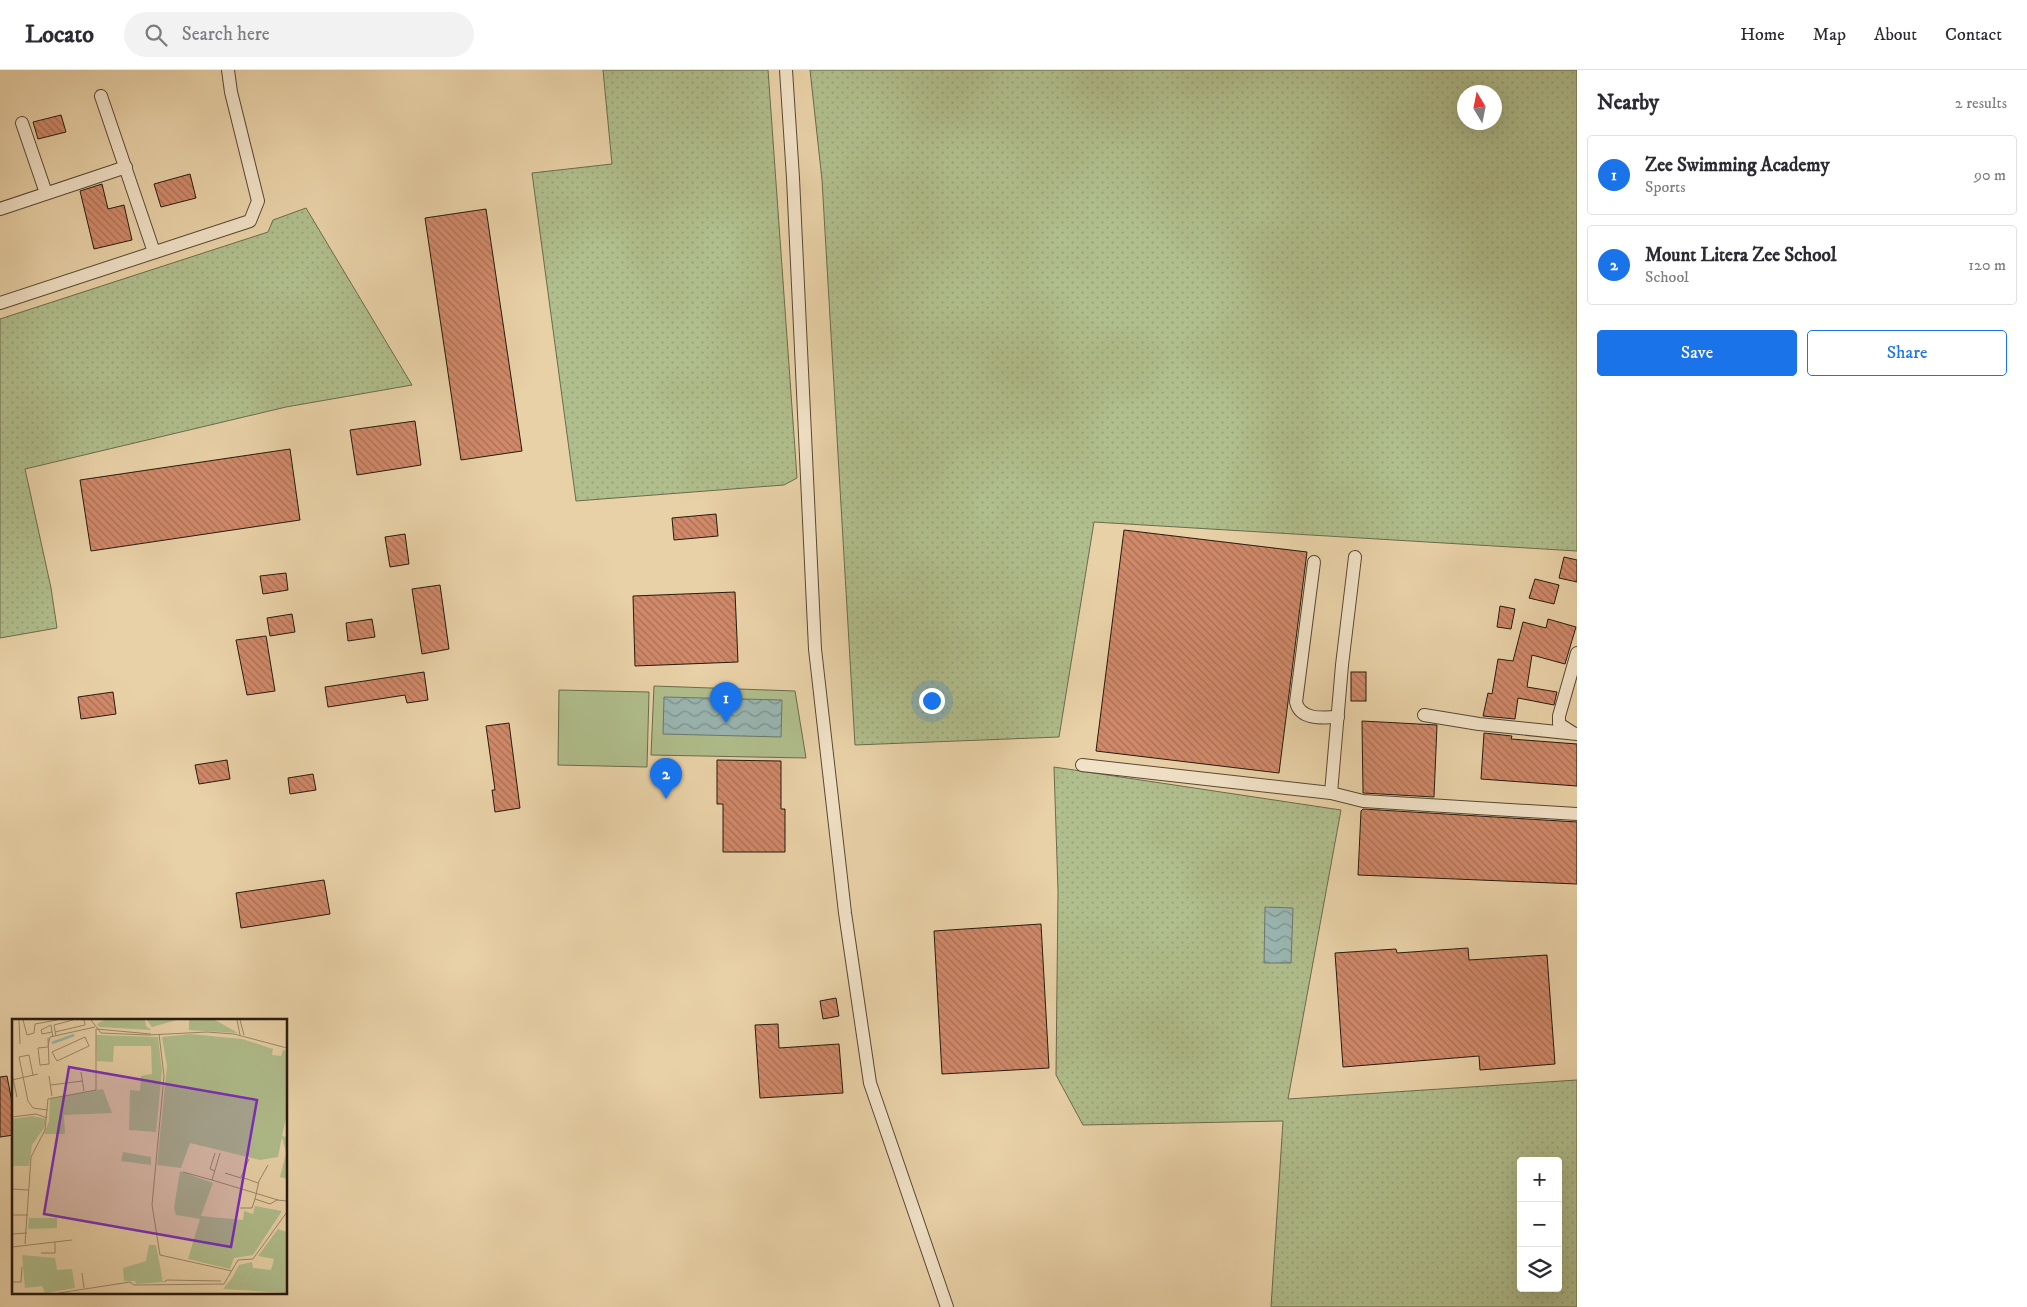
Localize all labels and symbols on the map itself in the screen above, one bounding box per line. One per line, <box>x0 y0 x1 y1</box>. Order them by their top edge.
north arrow <box>1457 85 1502 130</box>
pin: 1 <box>710 682 742 723</box>
your location <box>919 688 945 714</box>
pin: 2 <box>650 758 682 799</box>
inset map <box>12 1019 288 1294</box>

